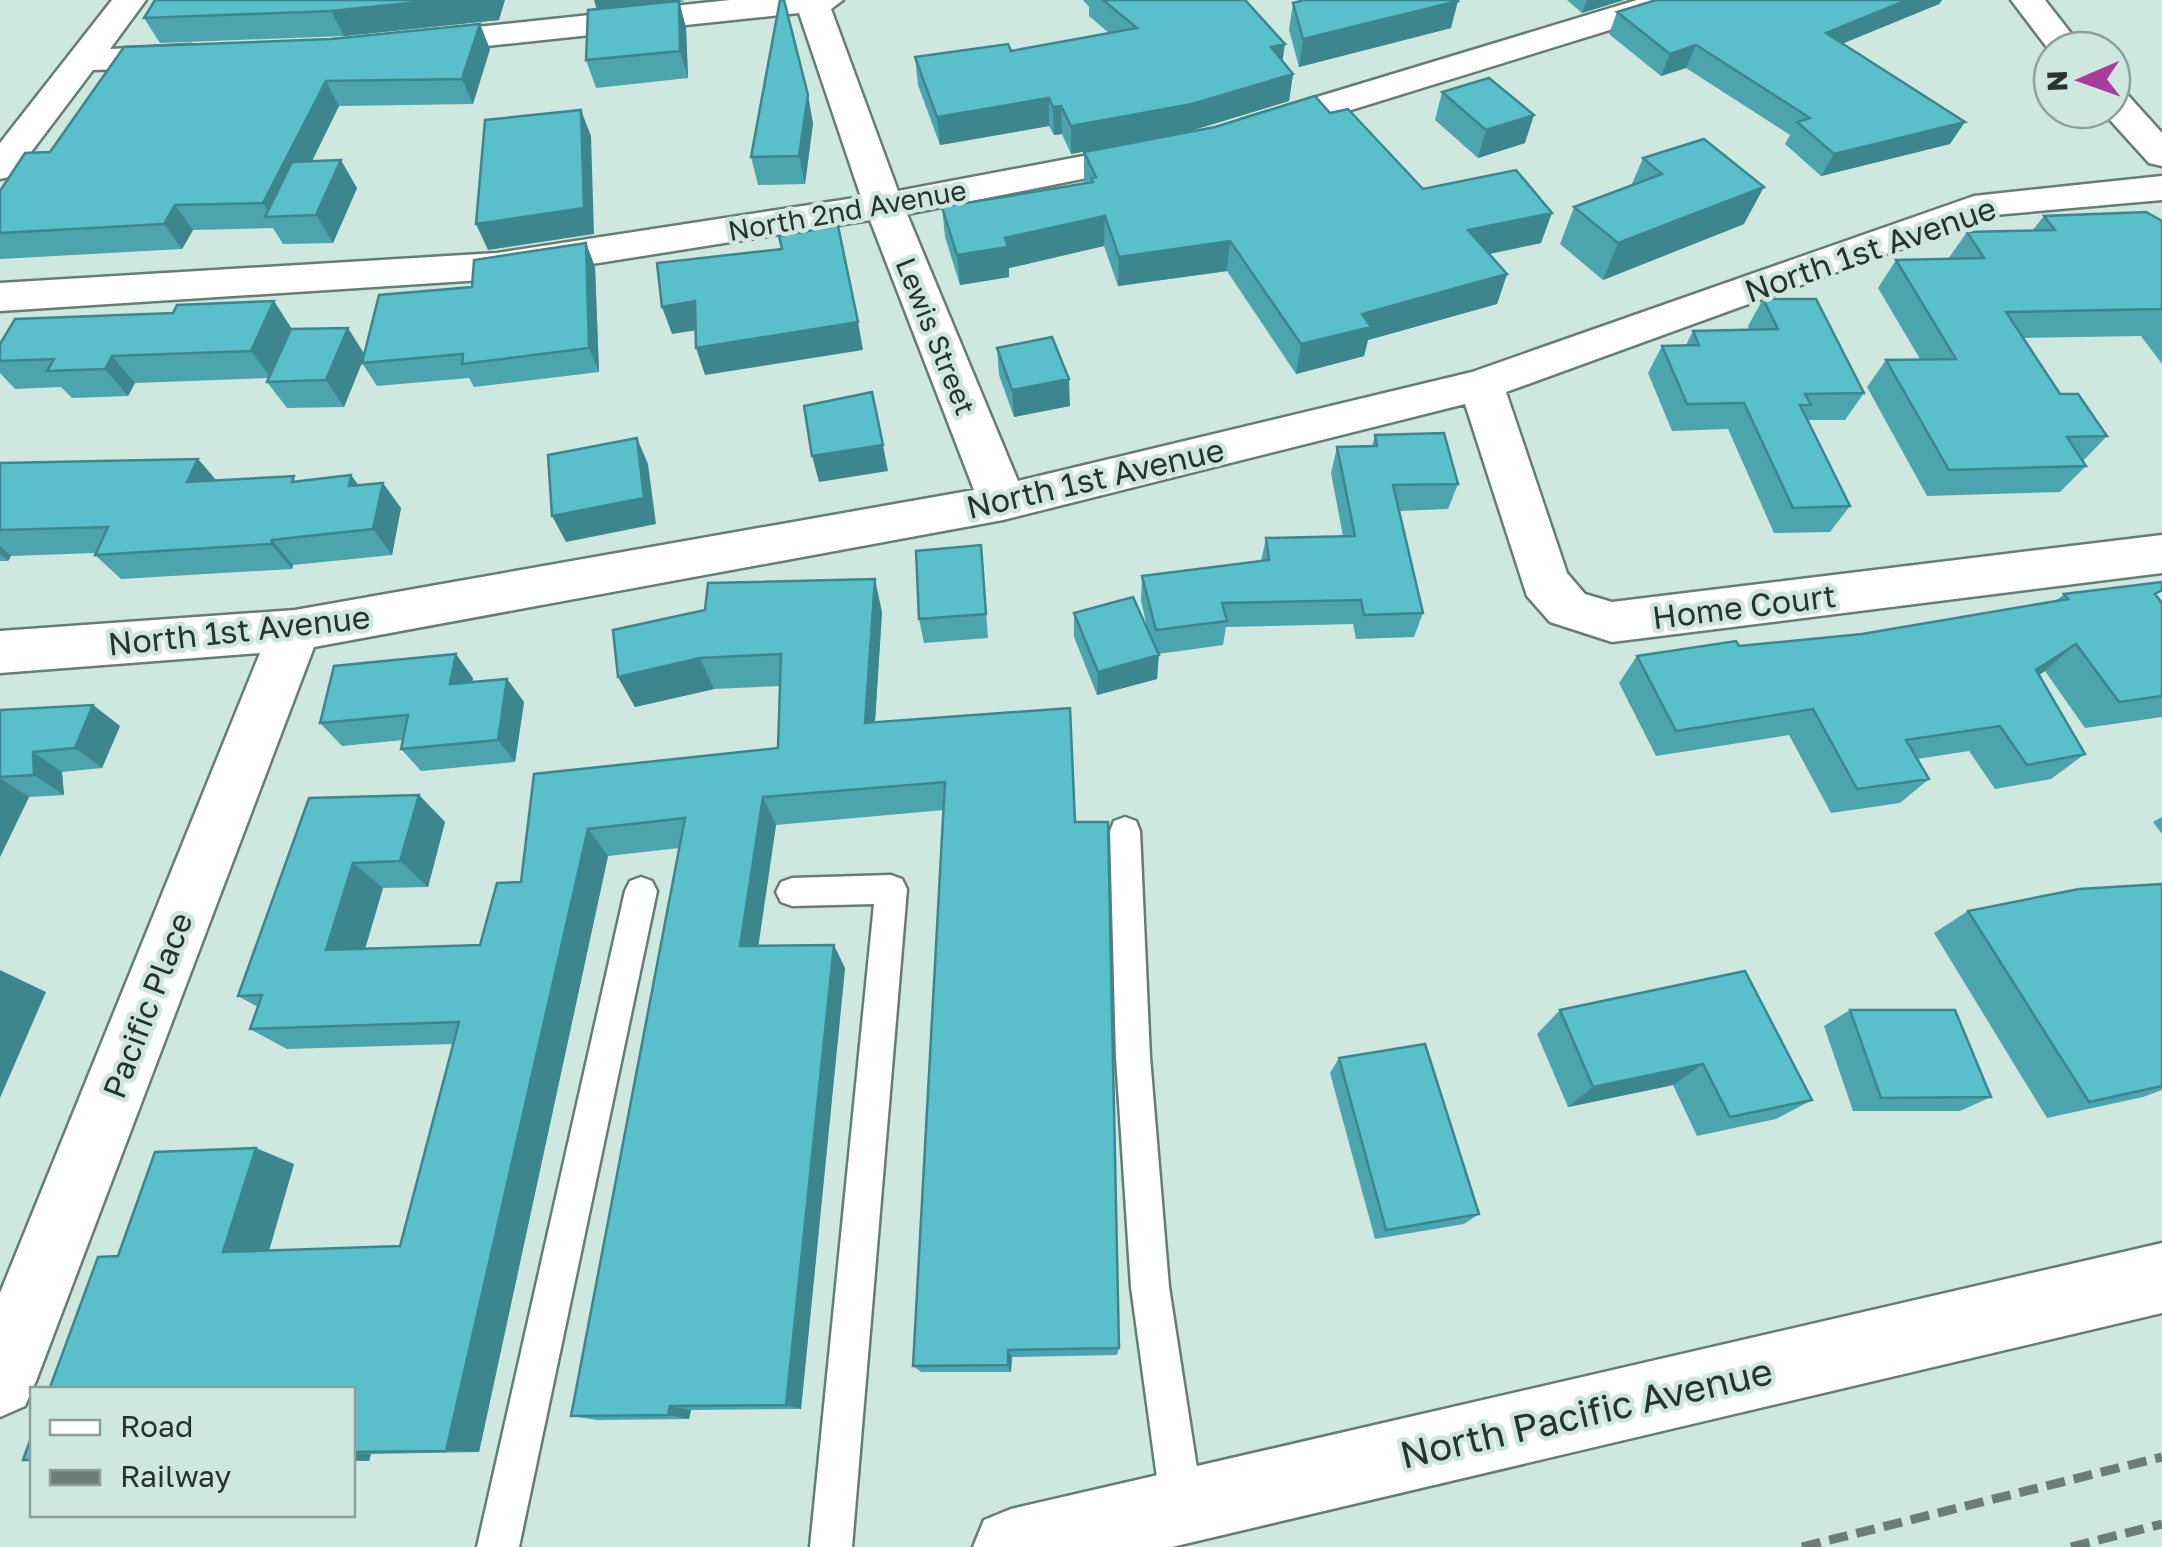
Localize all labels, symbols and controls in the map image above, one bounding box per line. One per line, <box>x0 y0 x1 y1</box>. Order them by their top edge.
north arrow <box>2032 30 2132 130</box>
text: N <box>2040 70 2073 92</box>
street label: North 2nd Avenue <box>725 173 969 247</box>
street label: North 1st Avenue <box>1739 188 2001 310</box>
street label: Lewis Street <box>890 253 982 419</box>
street label: North 1st Avenue <box>962 430 1228 526</box>
street label: Home Court <box>1650 576 1838 636</box>
street label: North 1st Avenue <box>106 597 372 663</box>
street label: Pacific Place <box>94 907 200 1103</box>
street label: North Pacific Avenue <box>1396 1347 1776 1477</box>
legend <box>30 1387 355 1517</box>
text: Road <box>120 1408 194 1444</box>
text: Railway <box>120 1458 231 1494</box>

